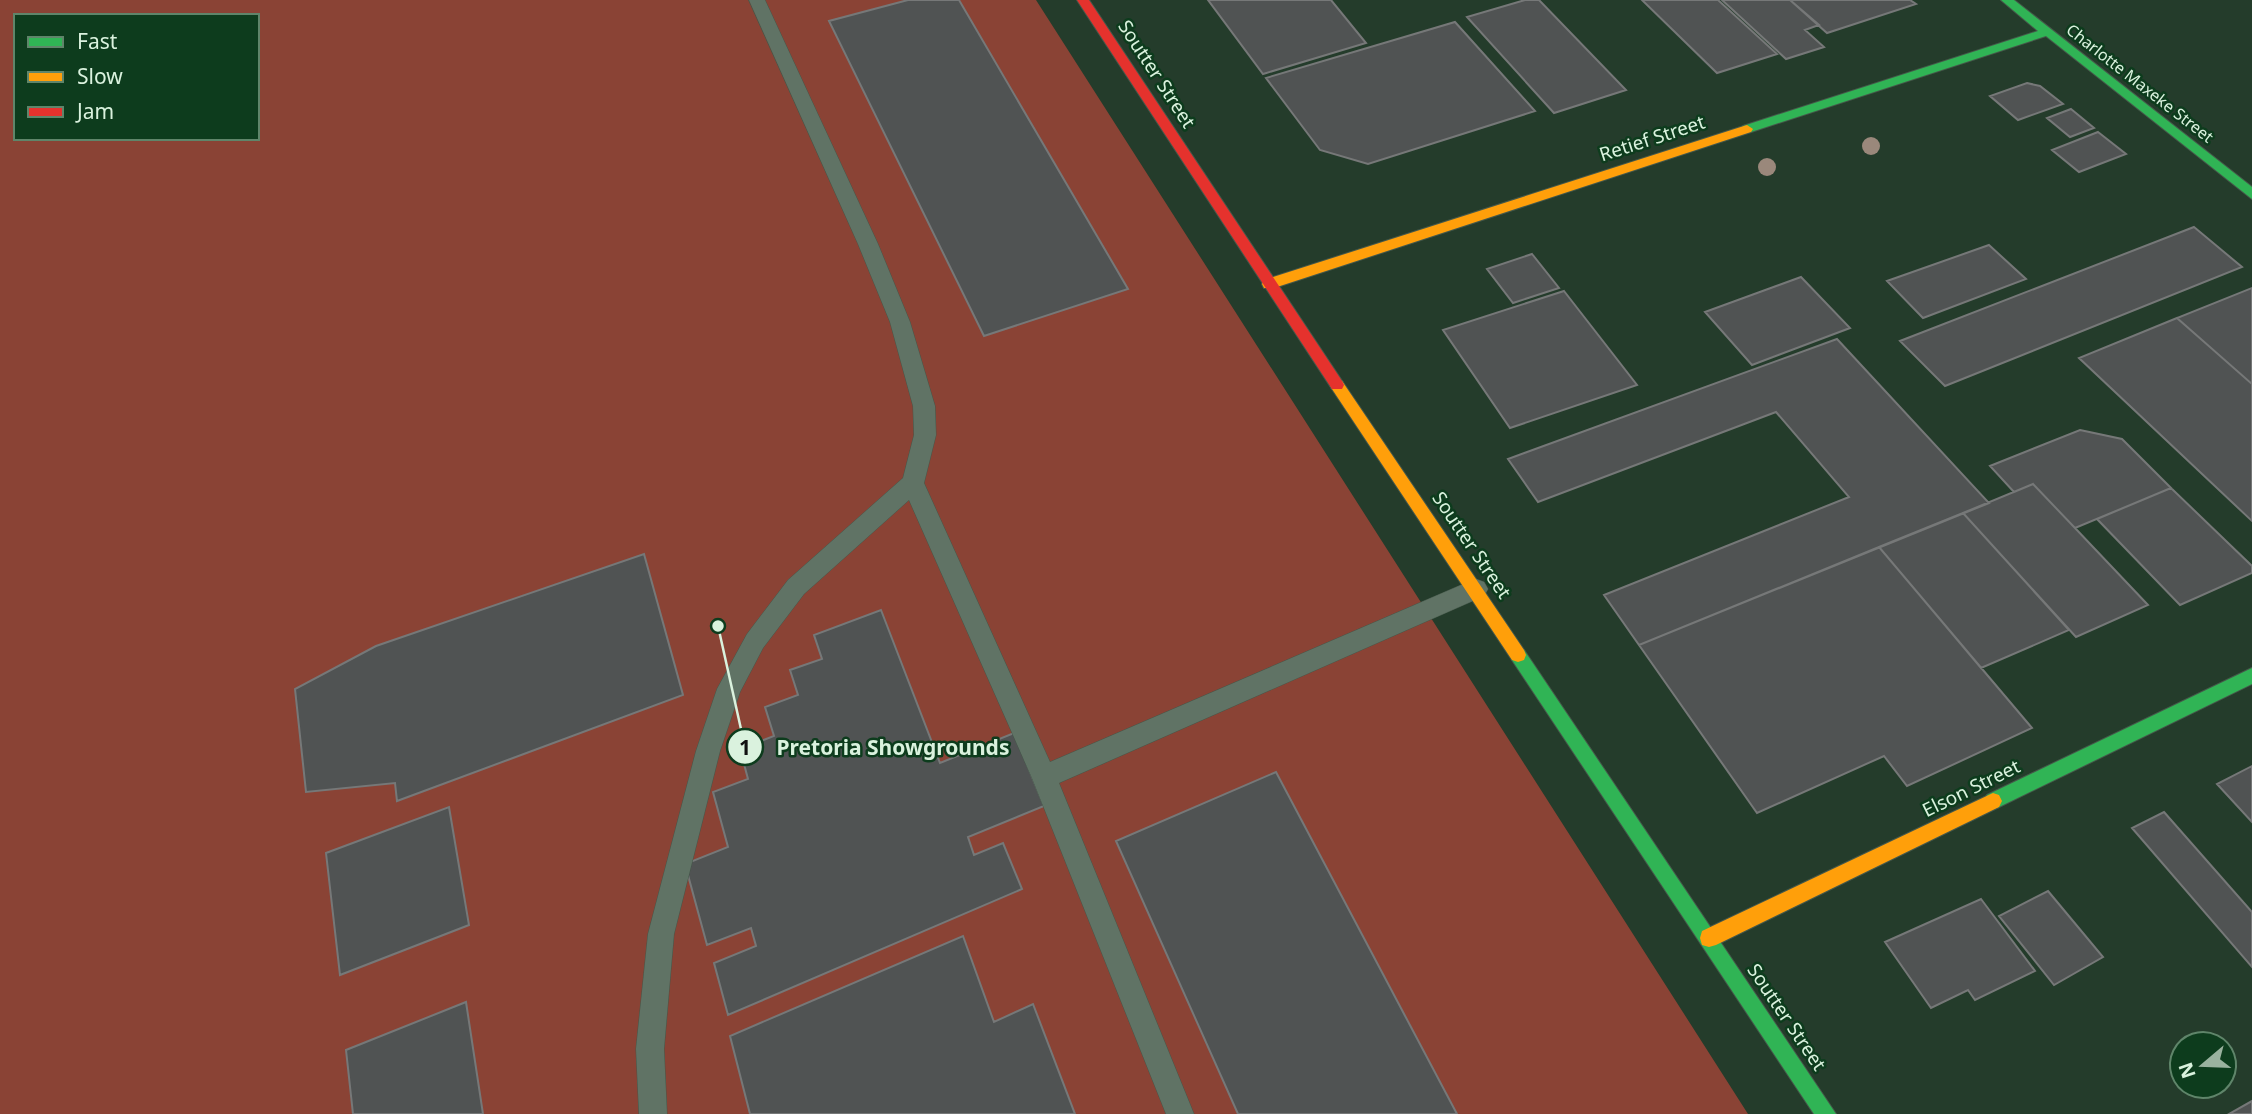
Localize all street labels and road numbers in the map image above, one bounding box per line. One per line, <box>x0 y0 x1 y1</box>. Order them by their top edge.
street label: Soutter Street <box>1112 15 1202 133</box>
street label: Charlotte Maxeke Street <box>2062 19 2218 148</box>
street label: Retief Street <box>1596 109 1708 167</box>
street label: Soutter Street <box>1427 486 1518 604</box>
street label: Elson Street <box>1918 753 2024 823</box>
street label: Soutter Street <box>1742 958 1833 1076</box>

